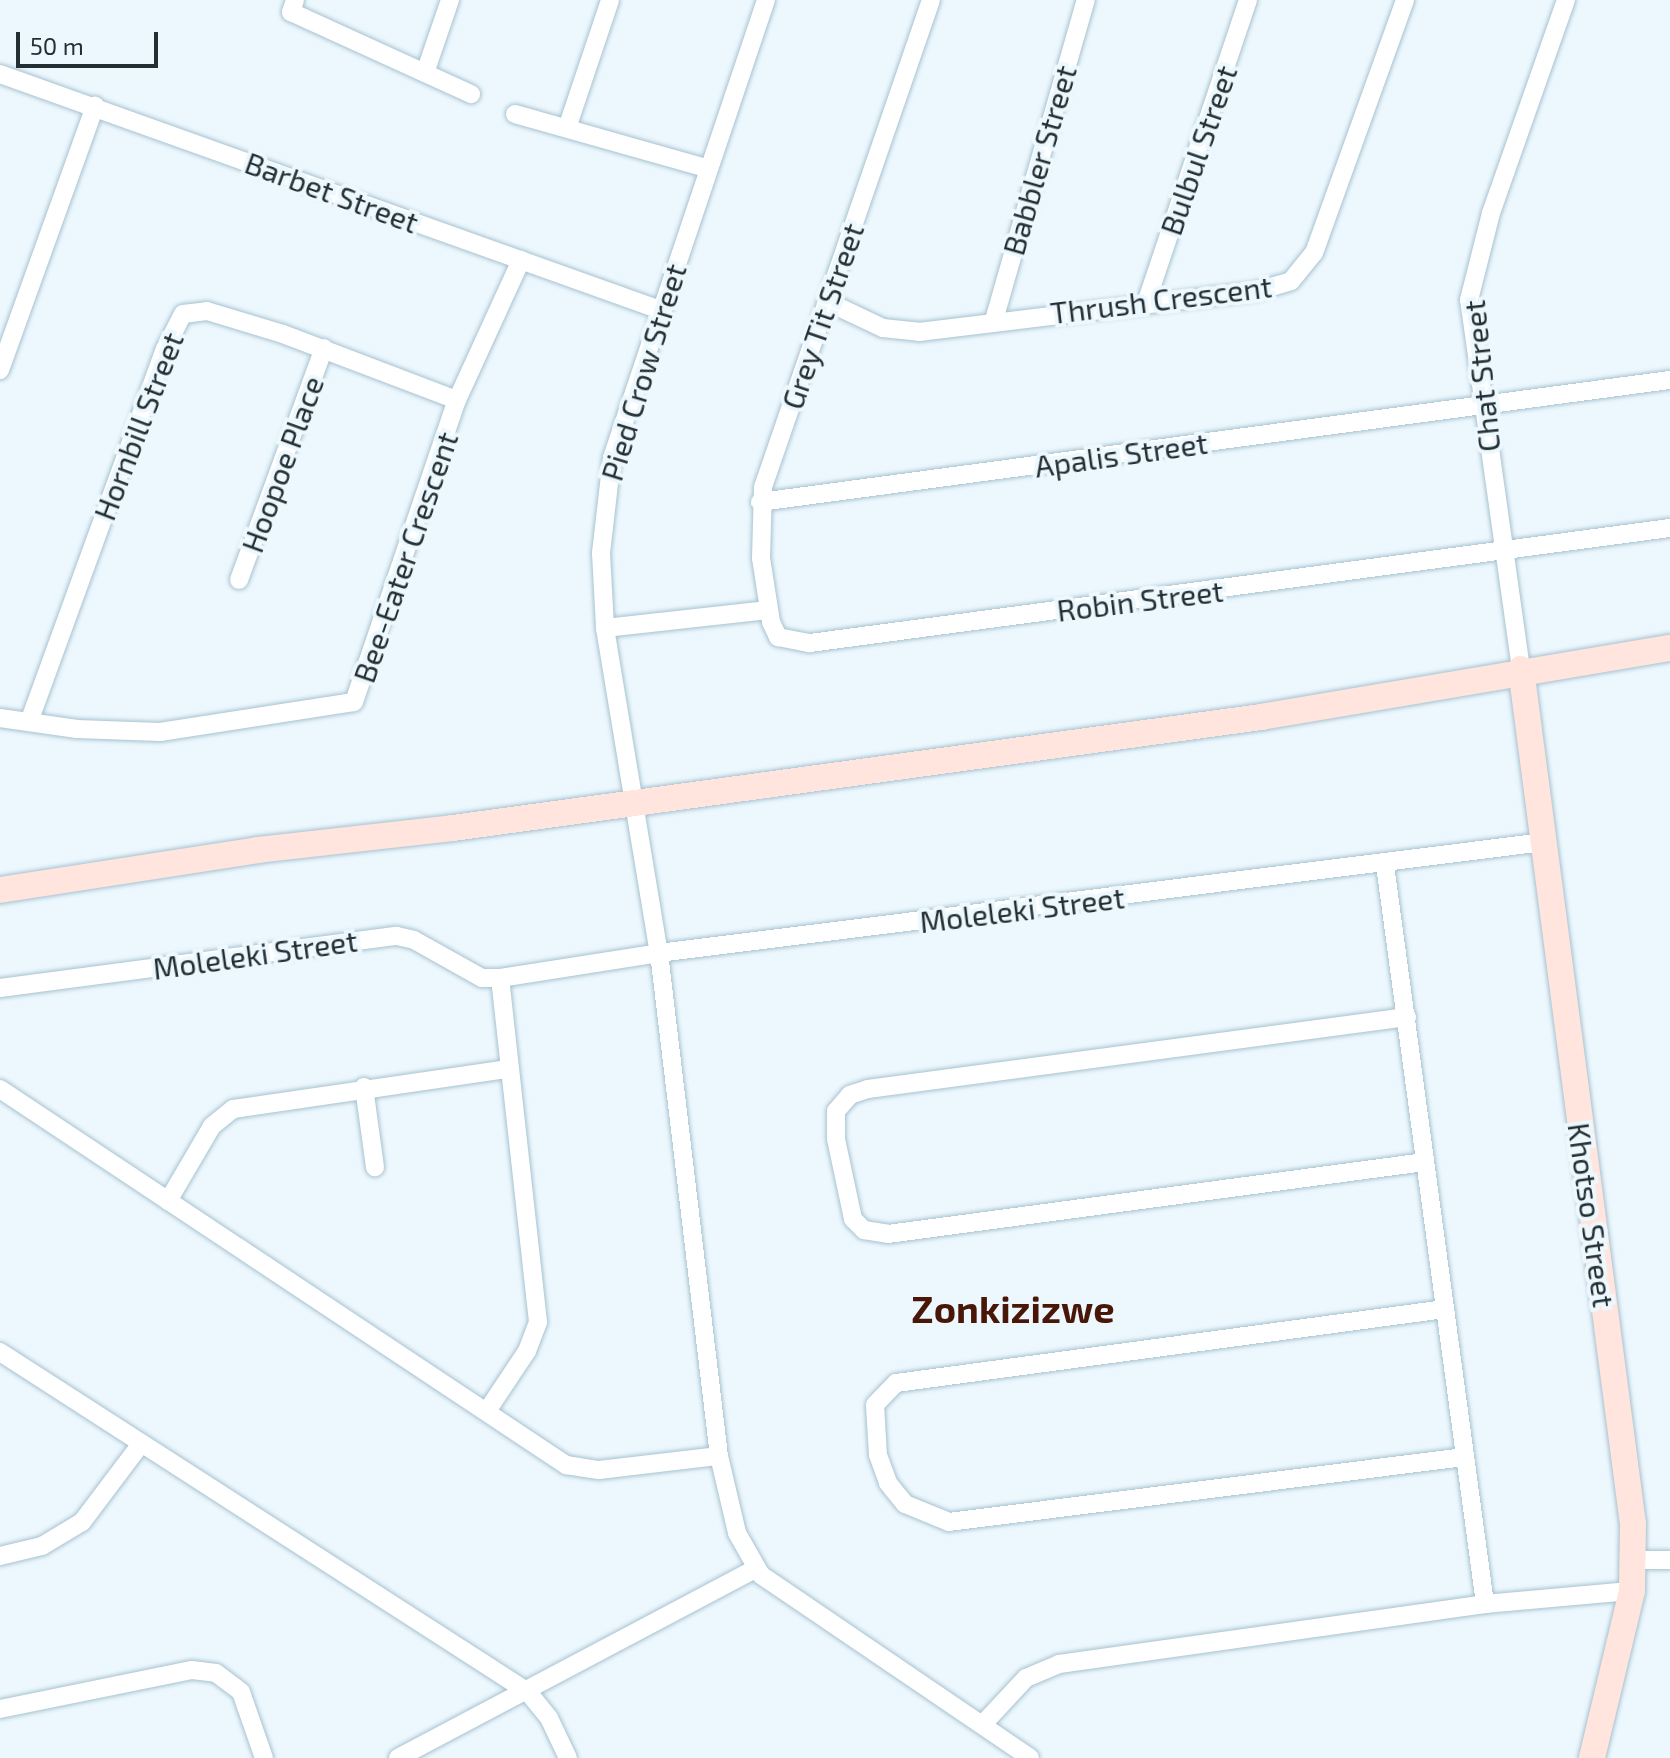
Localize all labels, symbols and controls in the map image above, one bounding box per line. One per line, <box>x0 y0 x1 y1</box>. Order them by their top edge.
scale bar <box>20 16 162 66</box>
text: 50 m <box>30 31 84 60</box>
street label: Bulbul Street <box>1152 60 1244 240</box>
street label: Babbler Street <box>995 61 1083 259</box>
street label: Barbet Street <box>240 144 424 240</box>
street label: Grey Tit Street <box>773 218 871 414</box>
street label: Pied Crow Street <box>593 259 693 485</box>
street label: Thrush Crescent <box>1048 268 1274 330</box>
street label: Chat Street <box>1455 298 1507 454</box>
street label: Hornbill Street <box>86 327 190 525</box>
street label: Hoopoe Place <box>233 371 331 557</box>
street label: Apalis Street <box>1032 424 1210 484</box>
street label: Bee-Eater Crescent <box>345 427 465 687</box>
street label: Robin Street <box>1055 572 1225 628</box>
street label: Moleleki Street <box>917 879 1127 939</box>
street label: Moleleki Street <box>150 922 360 986</box>
street label: Khotso Street <box>1561 1120 1623 1310</box>
district label: Zonkizizwe <box>911 1286 1115 1332</box>

